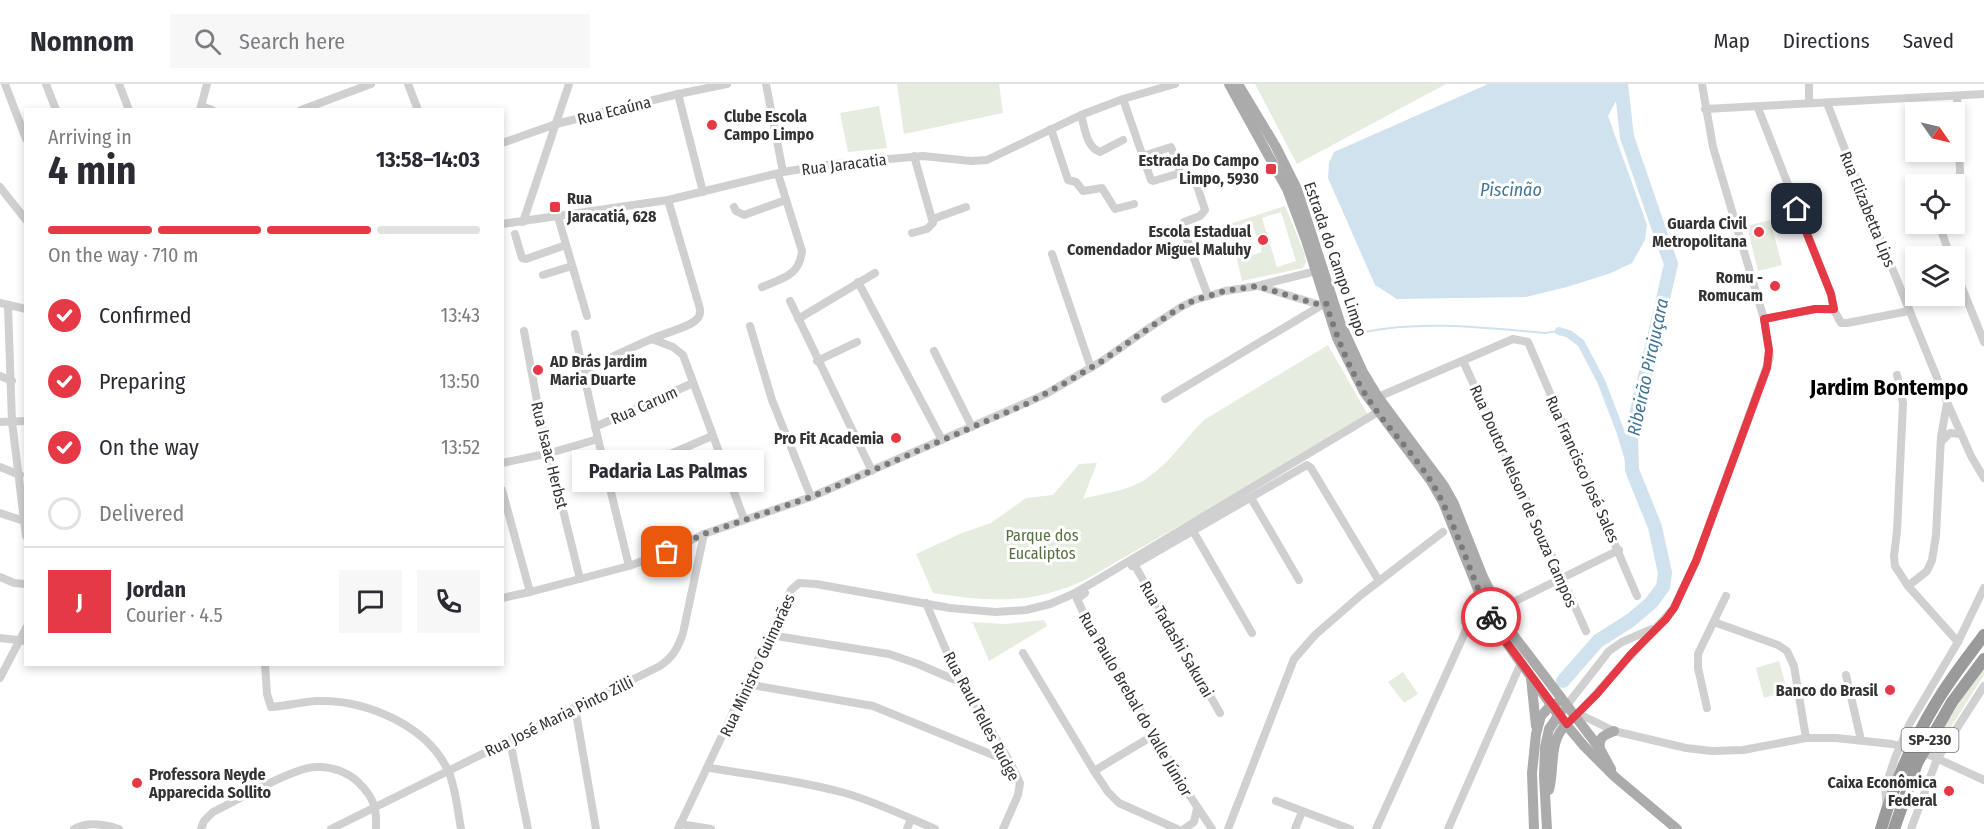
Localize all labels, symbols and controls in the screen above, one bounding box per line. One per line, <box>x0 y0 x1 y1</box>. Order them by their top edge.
search box <box>170 14 590 68</box>
text: Nomnom <box>30 25 134 58</box>
icon: search <box>191 25 224 58</box>
text: Search here <box>239 28 345 55</box>
text: Map <box>1713 28 1750 54</box>
text: Directions <box>1783 28 1870 54</box>
text: Saved <box>1903 28 1954 54</box>
street label: Rua Ecaúna <box>575 92 653 129</box>
north arrow <box>1905 102 1965 162</box>
map controls <box>1905 102 1965 306</box>
place label: Clube Escola Campo Limpo <box>724 107 814 144</box>
marker: Clube Escola Campo Limpo <box>705 118 719 132</box>
text: Arriving in <box>48 125 132 149</box>
text: 13:58–14:03 <box>376 146 480 173</box>
text: 4 min <box>48 148 136 194</box>
street label: Rua Elizabetta Lips <box>1836 149 1899 270</box>
street label: Rua Jaracatia <box>800 150 888 179</box>
place label: Estrada Do Campo Limpo, 5930 <box>1139 151 1259 188</box>
marker: Estrada Do Campo Limpo, 5930 <box>1264 162 1278 176</box>
button: locate <box>1905 174 1965 234</box>
street label: Estrada do Campo Limpo <box>1300 179 1371 339</box>
water label: Piscinão <box>1480 179 1542 201</box>
pin <box>1771 183 1822 234</box>
place label: Rua Jaracatiá, 628 <box>566 189 657 226</box>
icon: home <box>1780 192 1813 225</box>
marker: Rua Jaracatiá, 628 <box>548 200 562 214</box>
place label: Guarda Civil Metropolitana <box>1652 214 1748 251</box>
place label: Escola Estadual Comendador Miguel Maluhy <box>1067 222 1252 259</box>
marker: Guarda Civil Metropolitana <box>1752 225 1766 239</box>
marker: Escola Estadual Comendador Miguel Maluhy <box>1256 233 1270 247</box>
text: On the way · 710 m <box>48 243 199 267</box>
button: layers <box>1905 246 1965 306</box>
place label: Romu - Romucam <box>1698 268 1763 305</box>
marker: Romu - Romucam <box>1768 279 1782 293</box>
water label: Ribeirão Pirajuçara <box>1623 296 1673 438</box>
icon: check <box>48 299 81 332</box>
text: Confirmed <box>99 302 192 329</box>
text: 13:43 <box>441 303 480 327</box>
place label: AD Brás Jardim Maria Duarte <box>549 352 647 389</box>
marker: AD Brás Jardim Maria Duarte <box>531 363 545 377</box>
icon: check <box>48 365 81 398</box>
text: Preparing <box>99 368 185 395</box>
text: 13:50 <box>439 369 480 393</box>
district label: Jardim Bontempo <box>1809 374 1968 401</box>
street label: Rua Carum <box>608 382 680 429</box>
street label: Rua Doutor Nelson de Souza Campos <box>1466 382 1581 610</box>
street label: Rua Francisco José Sales <box>1542 393 1624 546</box>
street label: Rua Isaac Herbst <box>527 400 572 511</box>
place label: Pro Fit Academia <box>774 429 884 448</box>
icon: check <box>48 431 81 464</box>
marker: Pro Fit Academia <box>889 431 903 445</box>
text: On the way <box>99 434 199 461</box>
text: 13:52 <box>441 435 480 459</box>
callout: Padaria Las Palmas <box>571 450 763 492</box>
text: Padaria Las Palmas <box>589 459 747 483</box>
text: Delivered <box>99 500 184 527</box>
pin <box>641 526 692 577</box>
park label: Parque dos Eucaliptos <box>1006 526 1079 563</box>
icon: bag <box>650 535 683 568</box>
button: chat <box>339 570 402 633</box>
button: phone <box>417 570 480 633</box>
text: Jordan <box>126 576 186 603</box>
street label: Rua Tadashi Sakurai <box>1136 578 1218 701</box>
courier <box>1461 587 1521 647</box>
text: J <box>76 588 83 615</box>
street label: Rua Ministro Guimarães <box>716 591 799 740</box>
icon: bike <box>1475 601 1508 634</box>
text: Courier · 4.5 <box>126 603 223 627</box>
street label: Rua Paulo Brebal do Valle Júnior <box>1075 609 1196 800</box>
street label: Rua Raul Telles Rudge <box>939 648 1024 784</box>
street label: Rua José Maria Pinto Zilli <box>482 672 636 761</box>
place label: Banco do Brasil <box>1776 681 1879 700</box>
marker: Banco do Brasil <box>1883 683 1897 697</box>
road number: SP-230 <box>1902 728 1958 752</box>
place label: Professora Neyde Apparecida Sollito <box>148 765 272 802</box>
place label: Caixa Econômica Federal <box>1828 773 1938 810</box>
marker: Professora Neyde Apparecida Sollito <box>130 776 144 790</box>
marker: Caixa Econômica Federal <box>1942 784 1956 798</box>

